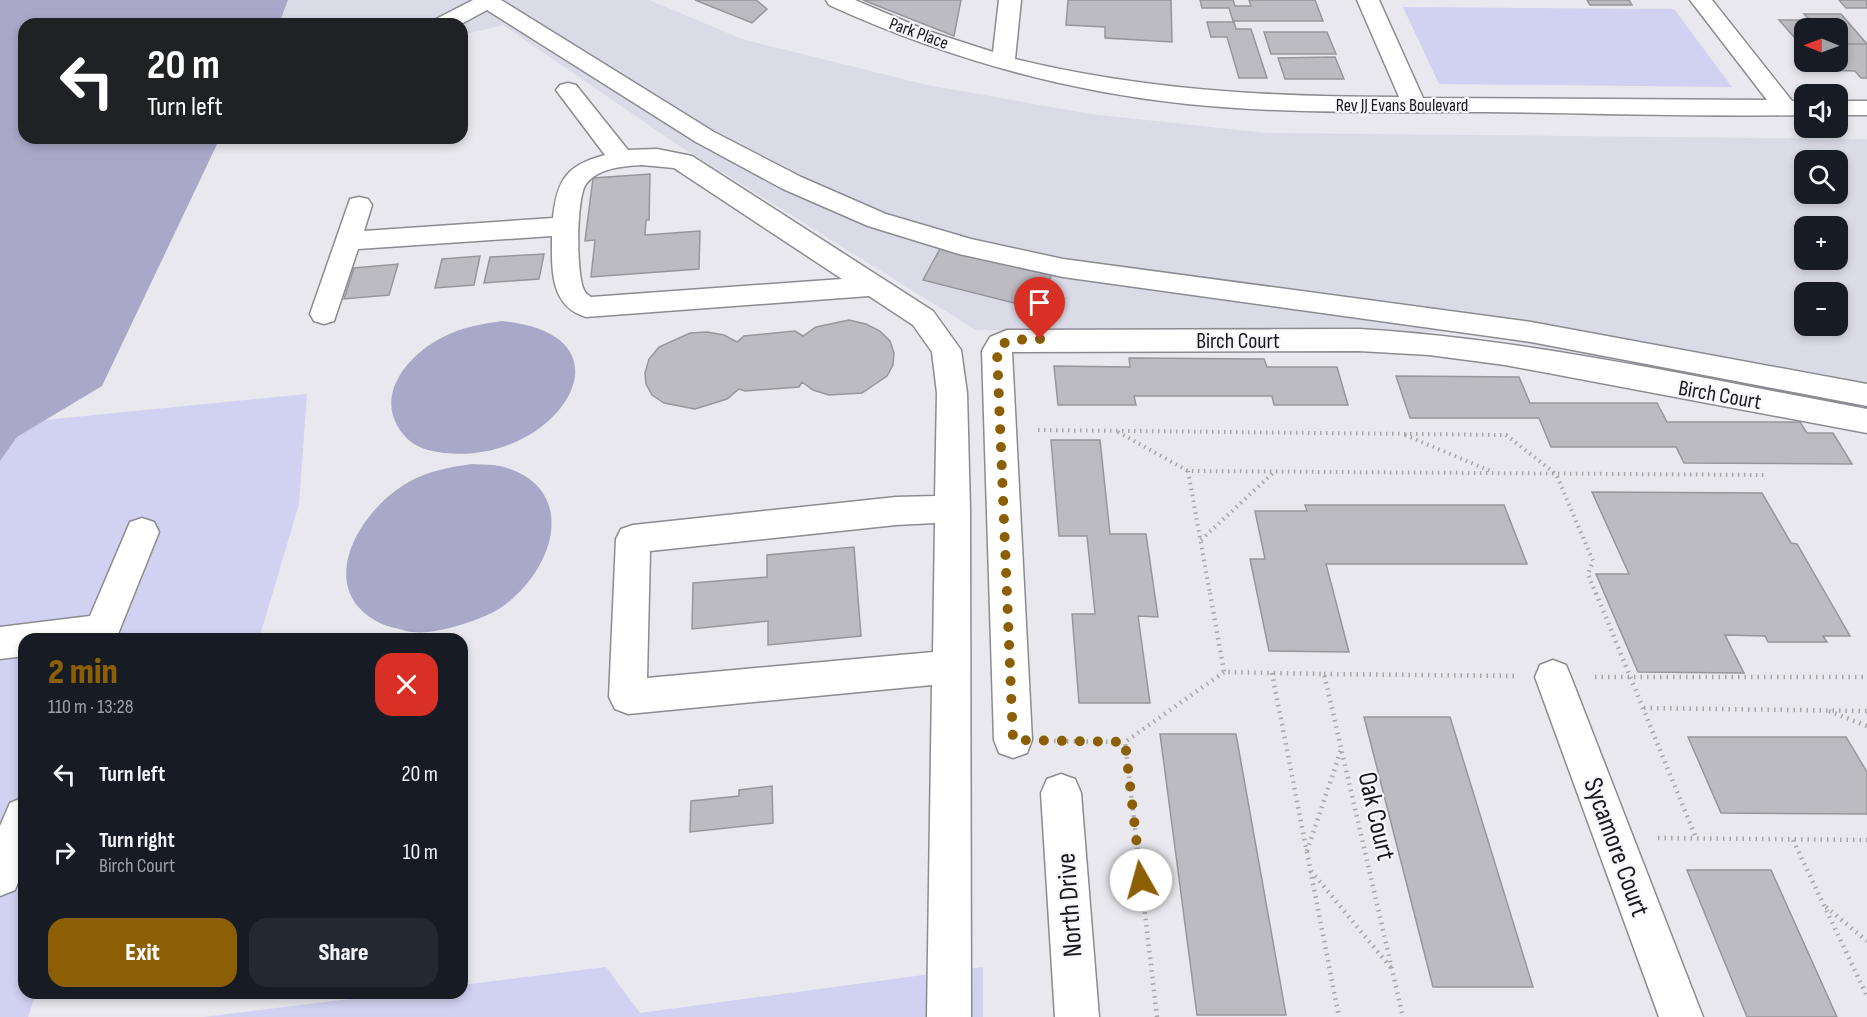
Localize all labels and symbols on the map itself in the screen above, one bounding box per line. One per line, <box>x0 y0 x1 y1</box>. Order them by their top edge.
street label: Park Place <box>886 13 951 54</box>
north arrow <box>1794 18 1848 72</box>
street label: Rev JJ Evans Boulevard <box>1336 95 1468 116</box>
pin <box>1014 277 1065 339</box>
street label: Birch Court <box>1196 328 1280 355</box>
street label: Birch Court <box>1676 375 1764 416</box>
street label: Oak Court <box>1350 769 1402 864</box>
street label: Sycamore Court <box>1576 774 1656 921</box>
position arrow <box>1109 848 1173 912</box>
street label: North Drive <box>1050 852 1090 958</box>

